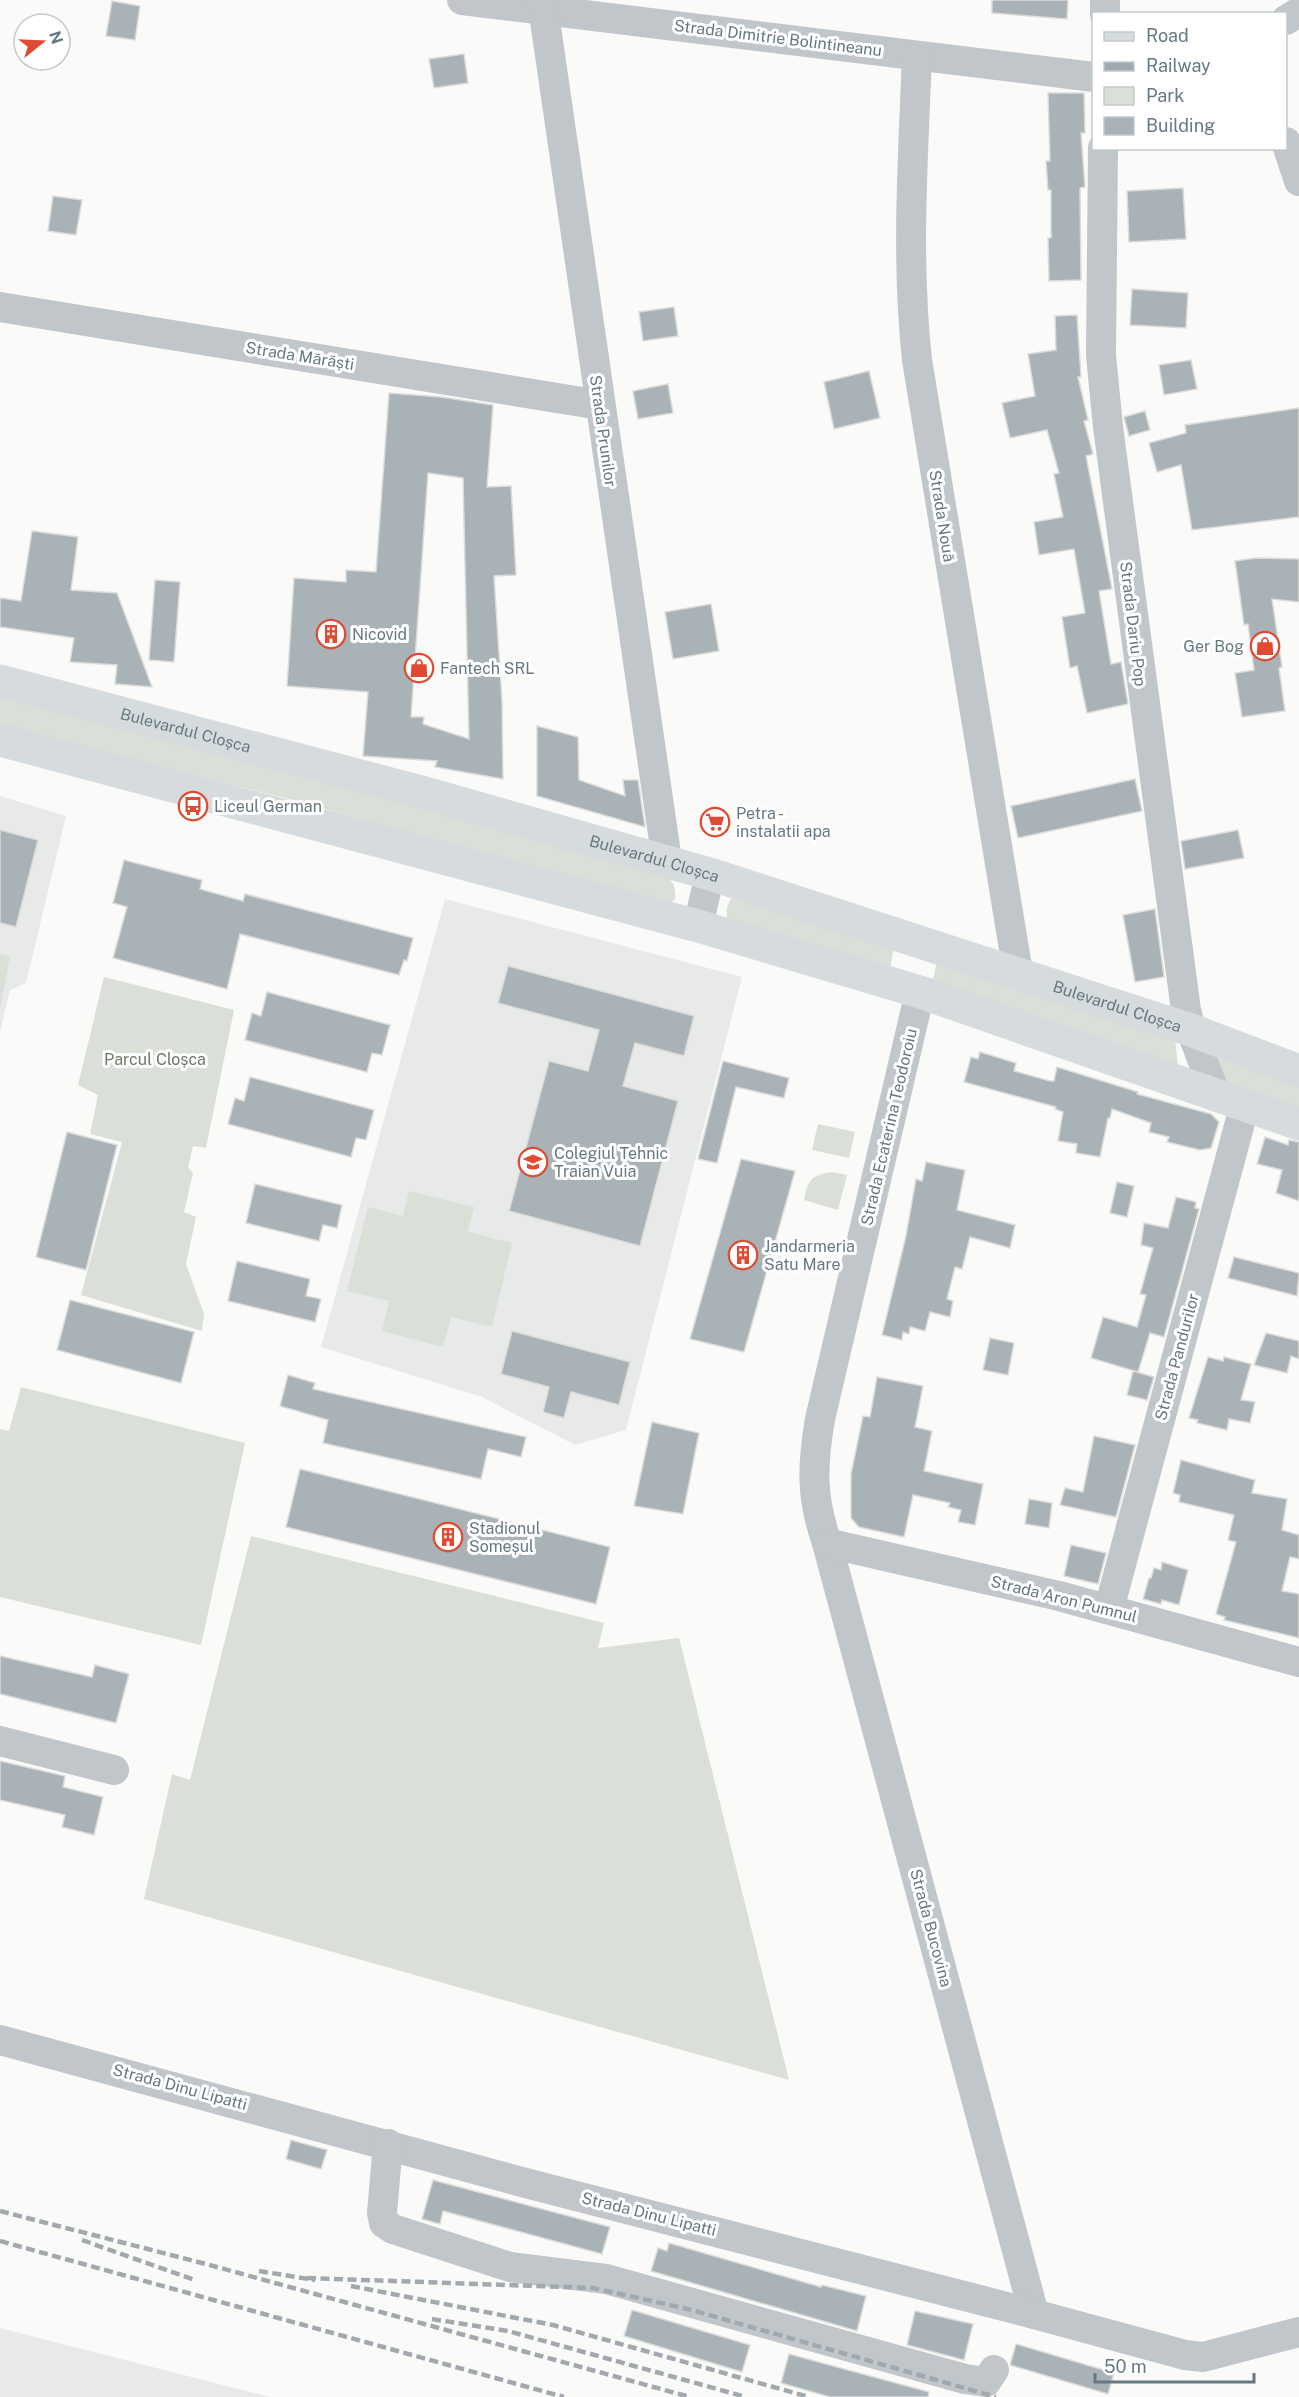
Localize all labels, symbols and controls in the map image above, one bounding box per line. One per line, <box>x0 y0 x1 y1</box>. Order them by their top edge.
north arrow <box>12 12 72 72</box>
legend <box>1092 12 1287 150</box>
street label: Strada Dimitrie Bolintineanu <box>673 16 883 60</box>
text: Road <box>1146 25 1189 46</box>
text: N <box>45 29 67 46</box>
text: Railway <box>1146 55 1211 76</box>
text: Park <box>1146 85 1184 106</box>
text: Building <box>1146 115 1215 136</box>
street label: Strada Mărăști <box>244 338 356 374</box>
street label: Strada Prunilor <box>586 374 620 488</box>
street label: Strada Nouă <box>925 469 959 563</box>
street label: Strada Dariu Pop <box>1116 560 1150 688</box>
building icon: Nicovid <box>315 618 347 650</box>
place label: Nicovid <box>352 625 407 644</box>
shop icon: Ger Bog <box>1249 630 1281 662</box>
place label: Ger Bog <box>1183 637 1244 656</box>
shop icon: Fantech SRL <box>403 652 435 684</box>
place label: Fantech SRL <box>440 659 535 678</box>
street label: Bulevardul Cloșca <box>118 704 253 756</box>
bus stop icon: Liceul German <box>177 790 209 822</box>
place label: Liceul German <box>214 797 322 816</box>
place label: Petra - instalatii apa <box>736 804 831 841</box>
supermarket icon: Petra - instalatii apa <box>699 806 731 838</box>
street label: Bulevardul Cloșca <box>587 831 722 886</box>
street label: Bulevardul Cloșca <box>1051 976 1184 1036</box>
street label: Strada Ecaterina Teodoroiu <box>857 1027 921 1227</box>
park label: Parcul Cloșca <box>104 1050 206 1069</box>
place label: Colegiul Tehnic Traian Vuia <box>554 1144 668 1181</box>
school or university icon: Colegiul Tehnic Traian Vuia <box>517 1146 549 1178</box>
place label: Jandarmeria Satu Mare <box>764 1237 855 1274</box>
building icon: Jandarmeria Satu Mare <box>727 1239 759 1271</box>
street label: Strada Pandurilor <box>1151 1291 1203 1423</box>
place label: Stadionul Someșul <box>469 1519 541 1556</box>
building icon: Stadionul Someșul <box>432 1521 464 1553</box>
street label: Strada Aron Pumnul <box>989 1572 1139 1626</box>
street label: Strada Bucovina <box>906 1867 956 1989</box>
street label: Strada Dinu Lipatti <box>111 2060 249 2114</box>
street label: Strada Dinu Lipatti <box>580 2188 718 2240</box>
scale bar <box>1095 2346 1254 2384</box>
text: 50 m <box>1104 2356 1147 2377</box>

